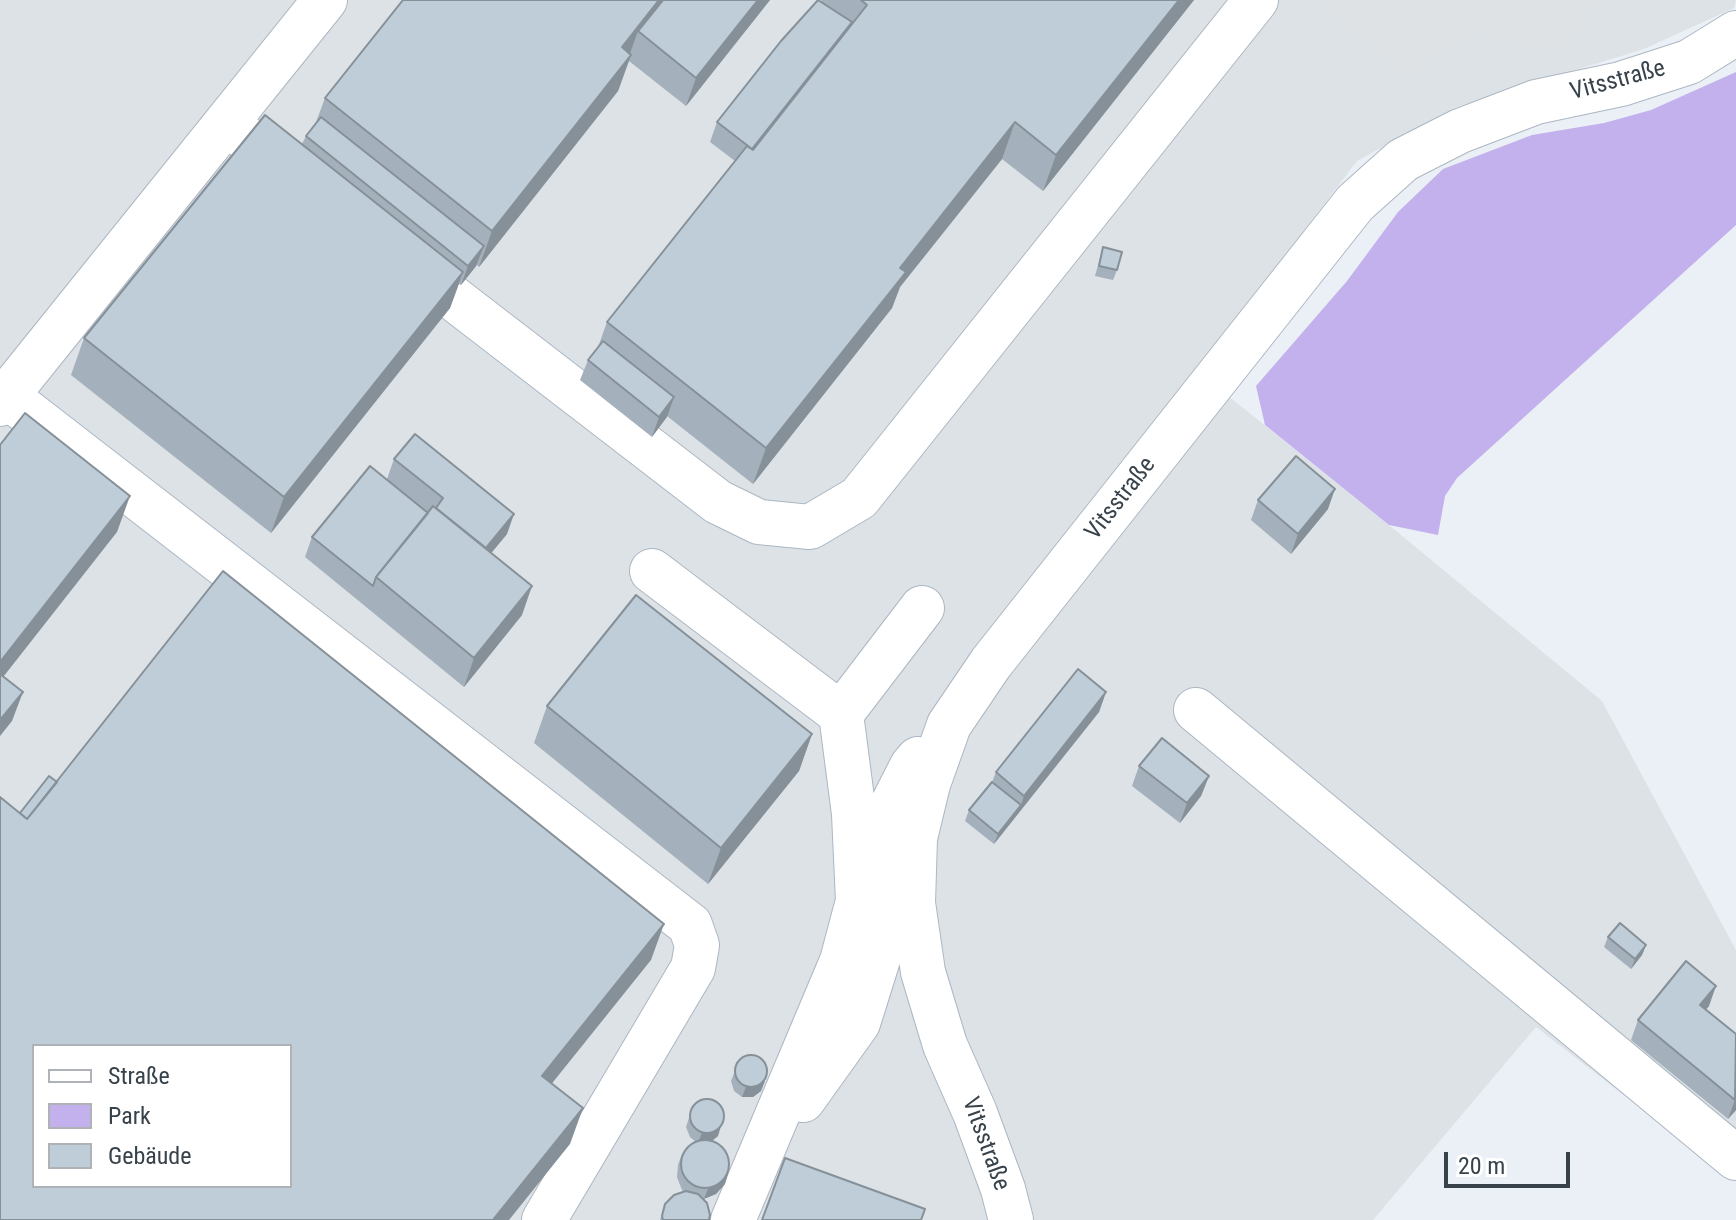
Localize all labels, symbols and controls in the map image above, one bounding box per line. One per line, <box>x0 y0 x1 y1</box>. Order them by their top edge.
street label: Vitsstraße <box>1567 55 1669 107</box>
street label: Vitsstraße <box>1080 452 1162 546</box>
legend <box>32 1044 292 1188</box>
text: Straße <box>108 1062 170 1090</box>
street label: Vitsstraße <box>955 1093 1015 1195</box>
text: Park <box>108 1102 151 1130</box>
scale bar <box>1448 1136 1574 1186</box>
text: Gebäude <box>108 1142 192 1170</box>
text: 20 m <box>1458 1152 1505 1180</box>

